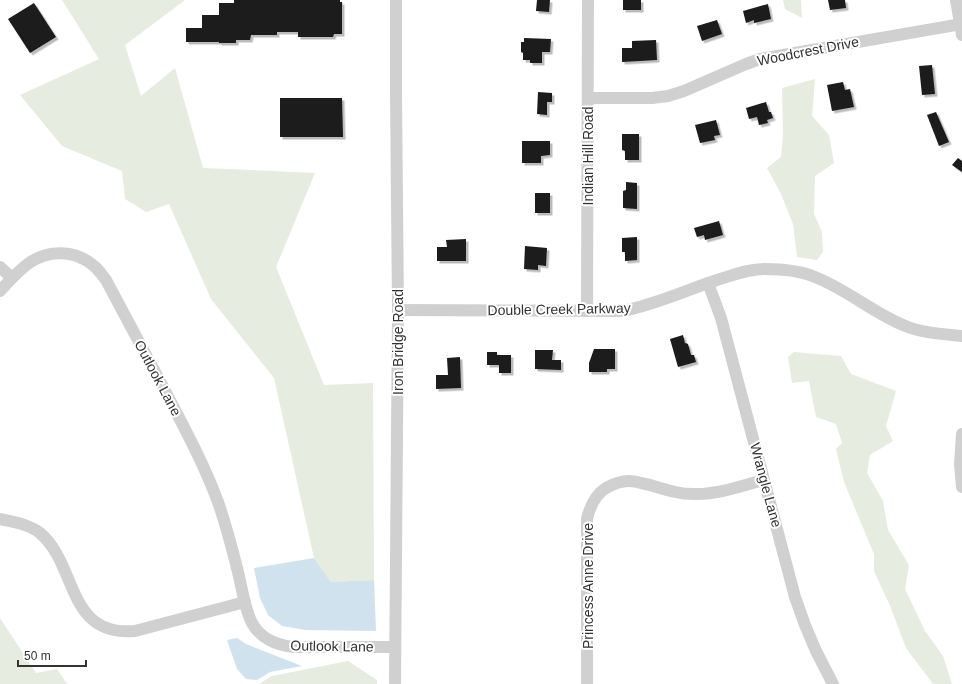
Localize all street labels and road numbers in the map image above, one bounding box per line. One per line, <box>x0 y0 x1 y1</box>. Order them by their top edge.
street label: Woodcrest Drive <box>756 33 860 69</box>
street label: Indian Hill Road <box>580 107 596 205</box>
street label: Iron Bridge Road <box>390 289 406 395</box>
street label: Double Creek Parkway <box>487 300 631 318</box>
street label: Outlook Lane <box>131 337 185 419</box>
street label: Wrangle Lane <box>747 441 785 529</box>
street label: Princess Anne Drive <box>580 523 596 649</box>
street label: Outlook Lane <box>290 637 374 655</box>

